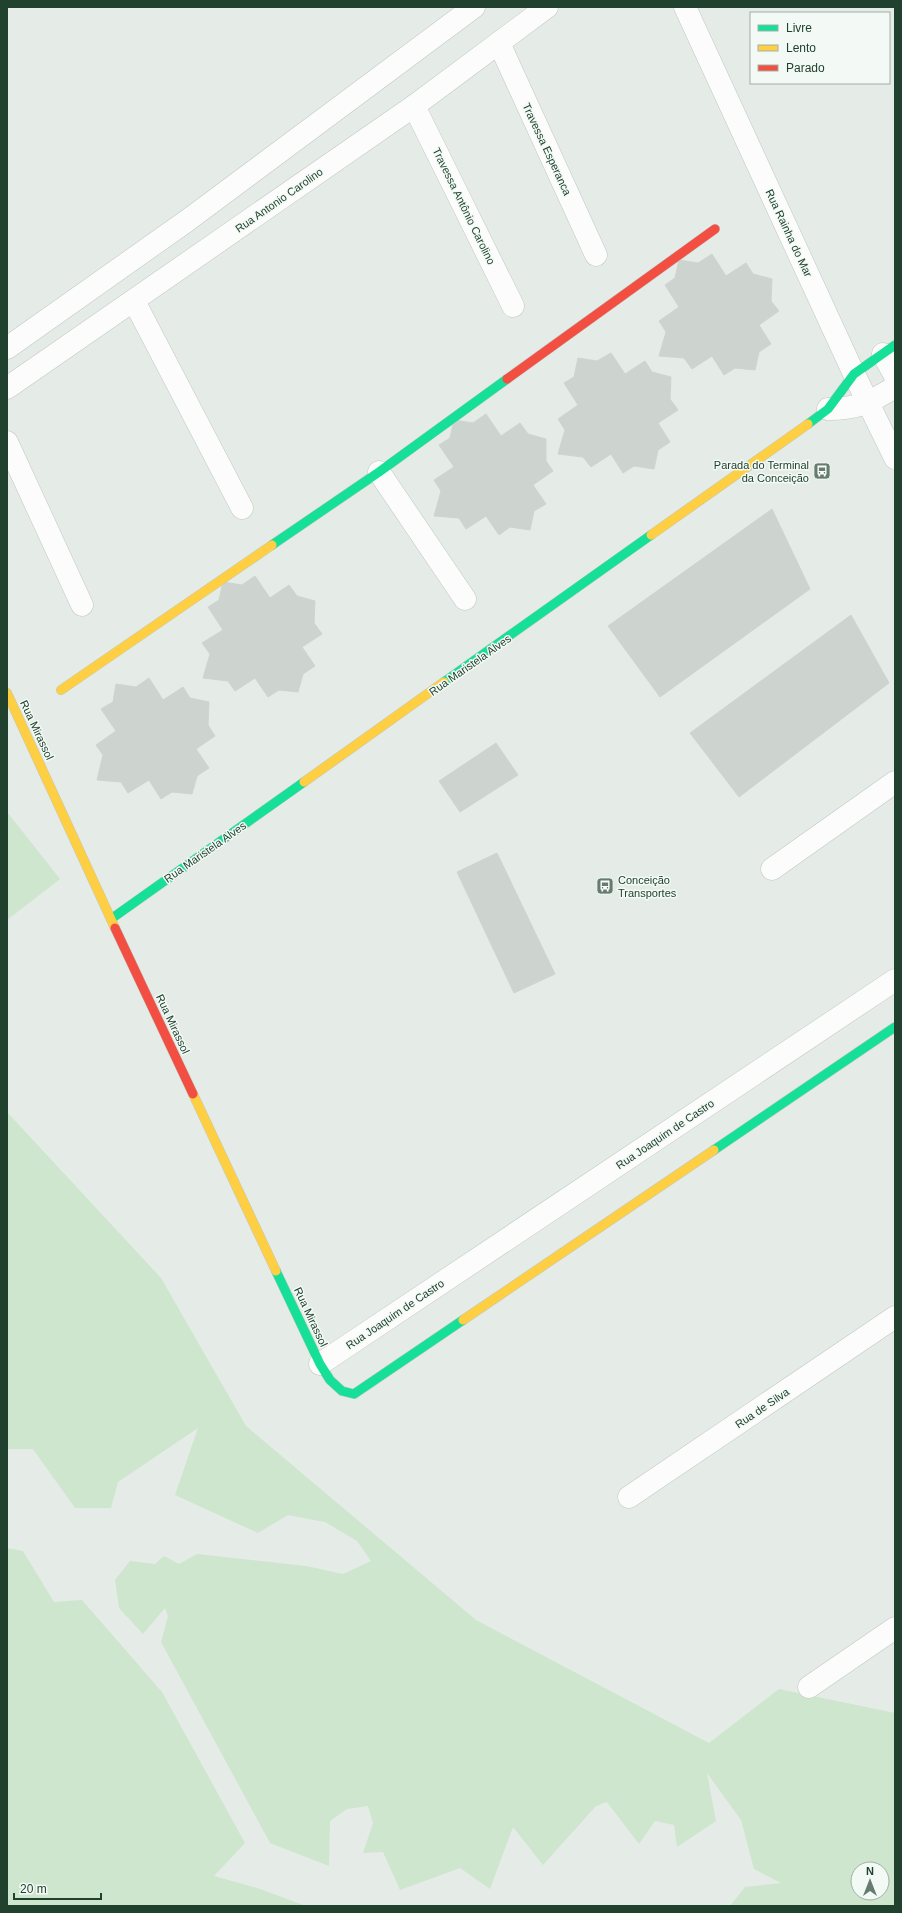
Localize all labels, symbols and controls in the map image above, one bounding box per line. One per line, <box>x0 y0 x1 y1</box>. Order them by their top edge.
legend <box>750 12 890 84</box>
text: Livre <box>786 21 812 35</box>
text: Lento <box>786 41 816 55</box>
text: Parado <box>786 61 825 75</box>
street label: Travessa Esperanca <box>520 101 574 198</box>
street label: Travessa Antônio Carolino <box>430 146 498 266</box>
street label: Rua Antonio Carolino <box>233 165 325 235</box>
street label: Rua Rainha do Mar <box>763 187 815 279</box>
place label: Parada do Terminal da Conceição <box>714 459 809 484</box>
bus stop icon: Parada do Terminal da Conceição <box>812 461 832 481</box>
street label: Rua Maristela Alves <box>427 632 514 698</box>
street label: Rua Mirassol <box>18 698 56 762</box>
street label: Rua Maristela Alves <box>162 819 249 885</box>
place label: Conceição Transportes <box>618 874 677 899</box>
bus stop icon: Conceição Transportes <box>595 876 615 896</box>
street label: Rua Mirassol <box>154 992 192 1056</box>
street label: Rua Joaquim de Castro <box>614 1097 716 1171</box>
street label: Rua Joaquim de Castro <box>344 1277 446 1351</box>
street label: Rua Mirassol <box>292 1285 330 1349</box>
street label: Rua de Silva <box>733 1385 792 1430</box>
north arrow <box>850 1861 890 1901</box>
text: N <box>866 1865 874 1877</box>
scale bar <box>14 1875 101 1901</box>
text: 20 m <box>20 1882 47 1896</box>

